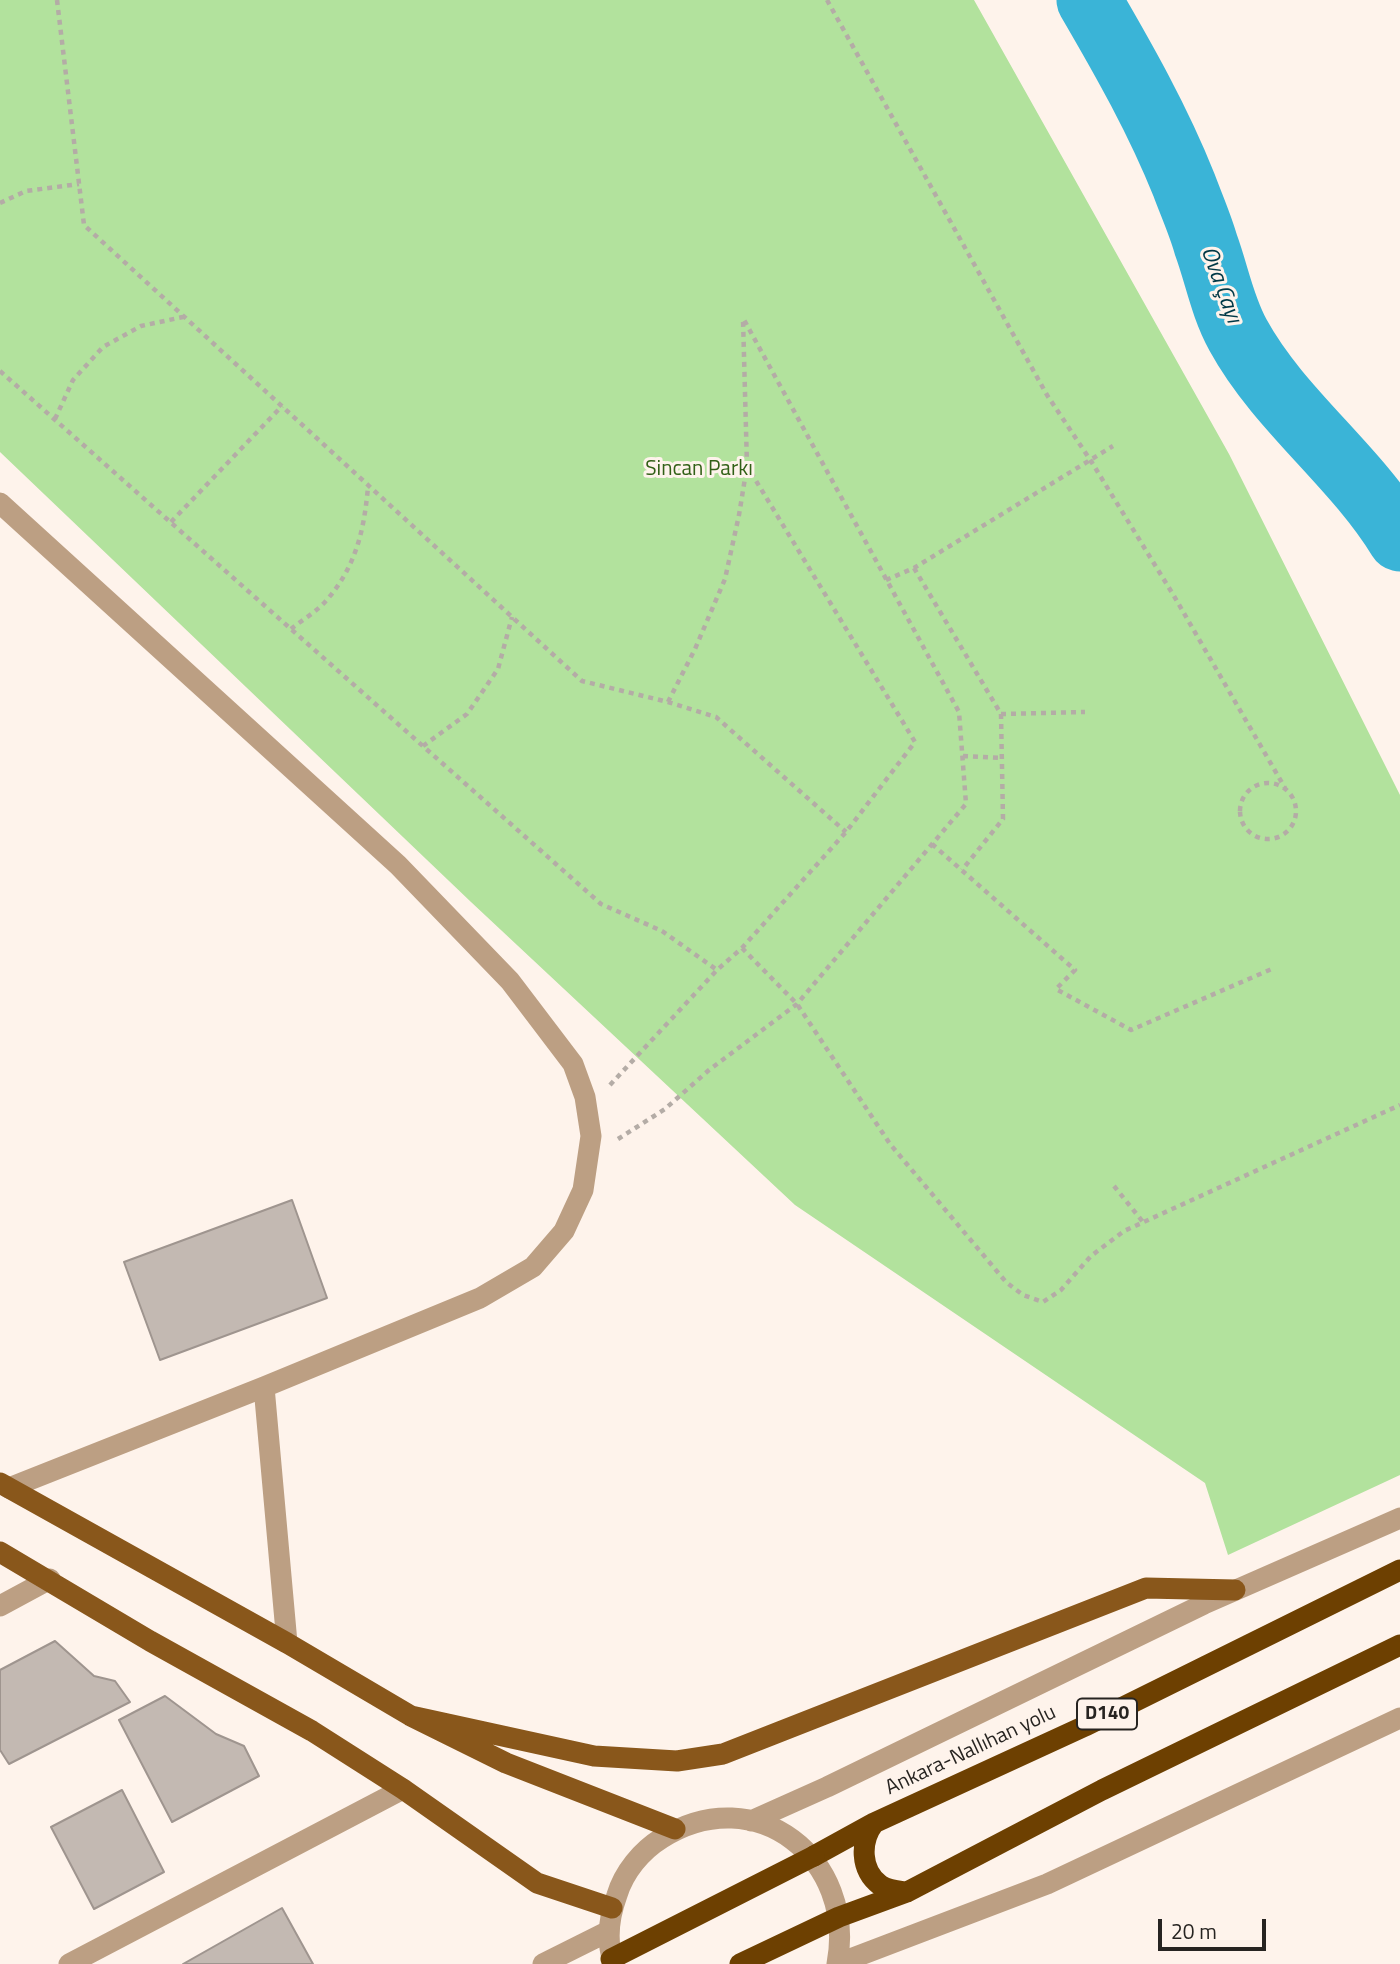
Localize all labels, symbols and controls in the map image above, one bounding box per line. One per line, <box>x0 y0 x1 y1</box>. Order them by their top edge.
water label: Ova Çayı <box>1193 243 1247 327</box>
park label: Sincan Parkı <box>645 457 753 483</box>
road number: D140 <box>1077 1698 1137 1730</box>
street label: Ankara-Nallıhan yolu <box>882 1700 1060 1802</box>
scale bar <box>1162 1904 1270 1948</box>
text: 20 m <box>1171 1915 1217 1947</box>

